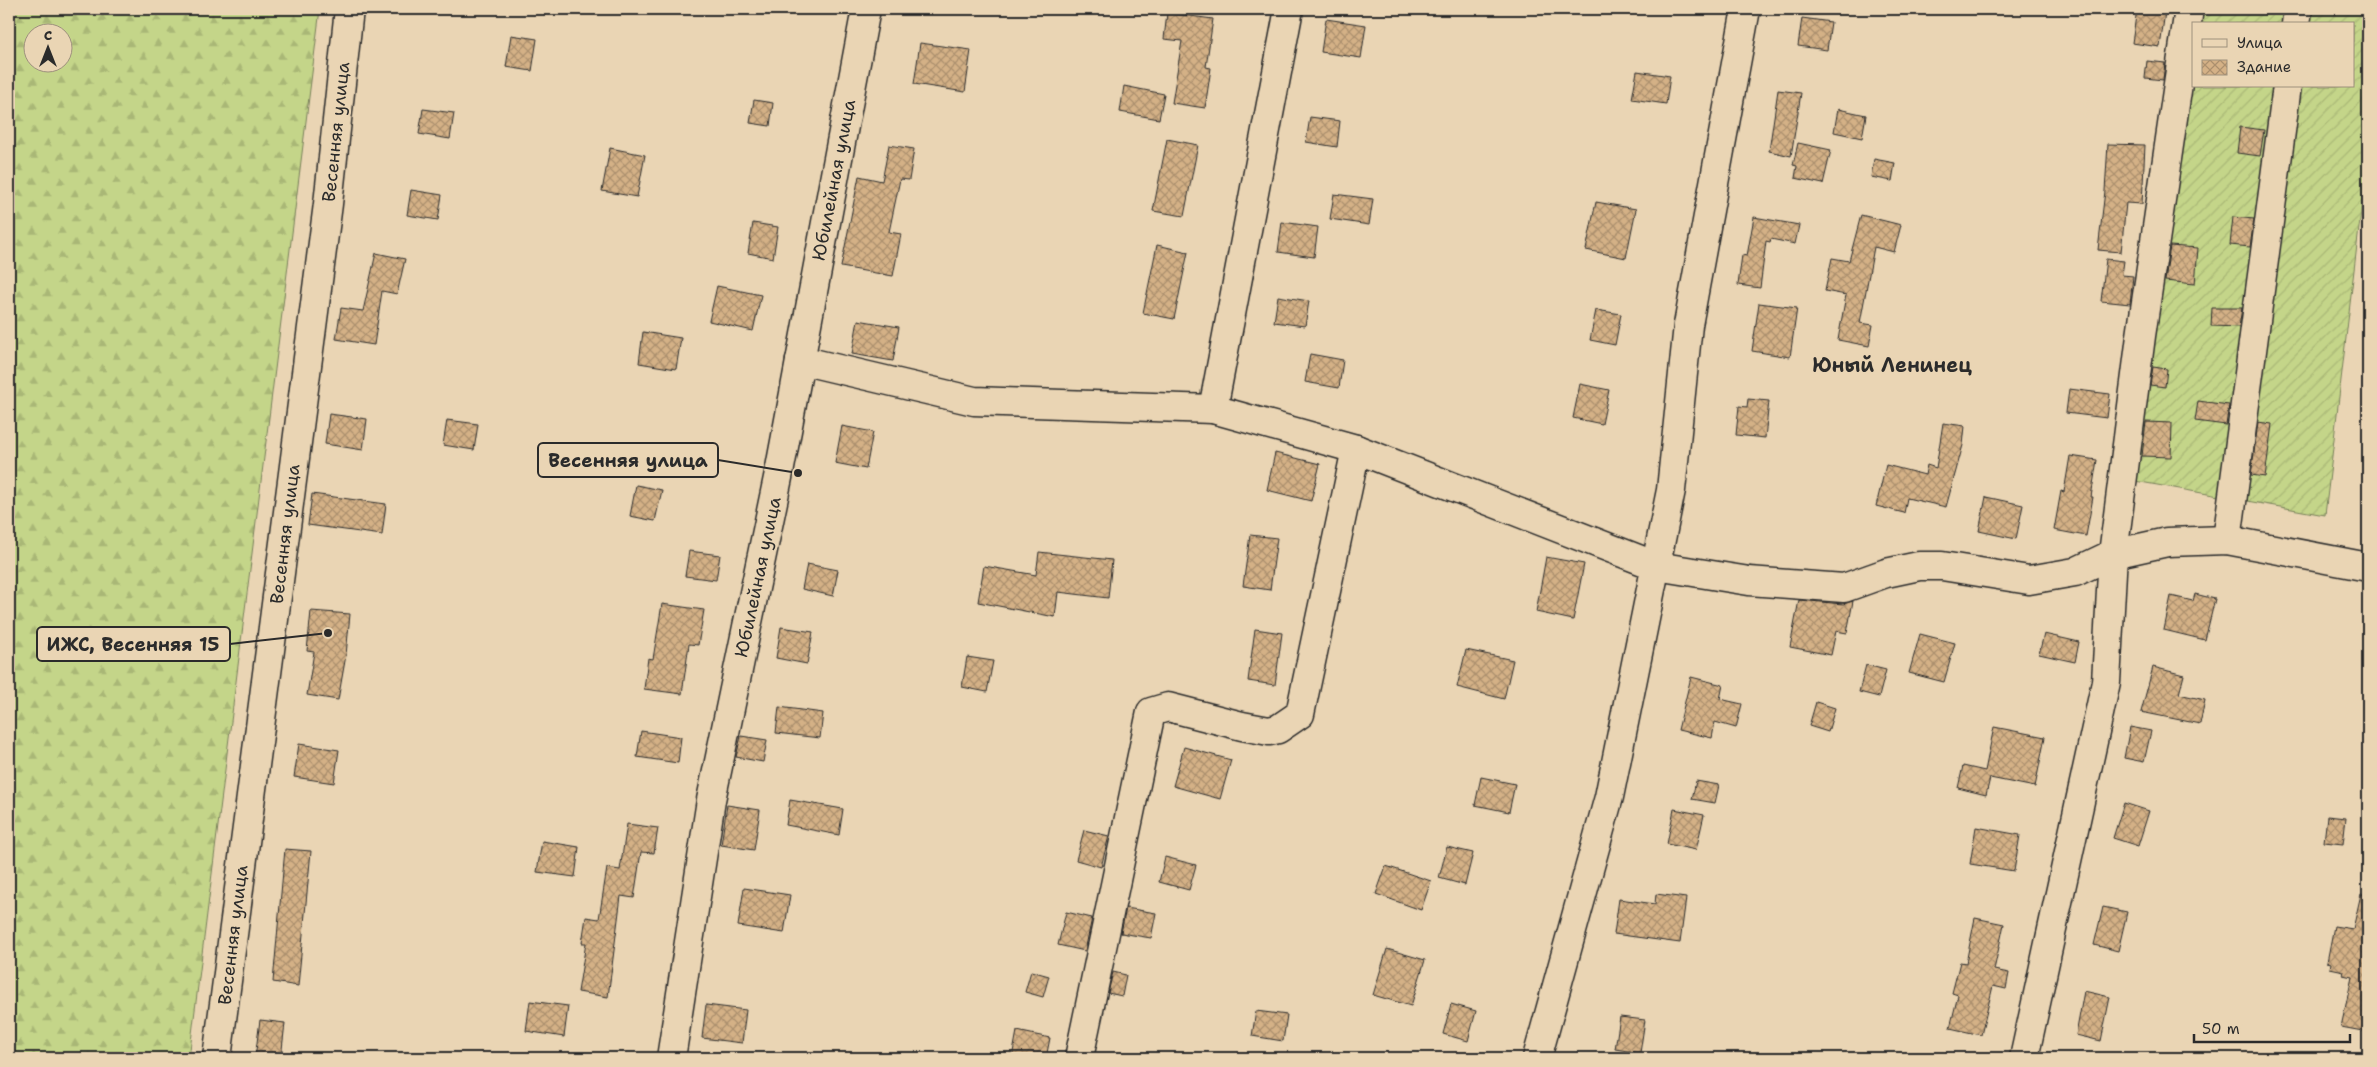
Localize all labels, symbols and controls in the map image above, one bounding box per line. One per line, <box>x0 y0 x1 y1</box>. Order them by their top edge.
north arrow <box>22 22 72 72</box>
legend <box>2192 22 2354 88</box>
text: С <box>44 26 52 44</box>
text: Улица <box>2237 33 2283 53</box>
text: Здание <box>2237 57 2291 77</box>
street label: Весенняя улица <box>317 61 355 203</box>
street label: Юбилейная улица <box>807 97 861 263</box>
district label: Юный Ленинец <box>1812 352 1972 378</box>
callout: Весенняя улица <box>538 443 718 477</box>
text: Весенняя улица <box>548 448 708 473</box>
street label: Весенняя улица <box>265 463 305 605</box>
street label: Юбилейная улица <box>729 495 787 659</box>
callout: ИЖС, Весенняя 15 <box>37 627 230 661</box>
text: ИЖС, Весенняя 15 <box>47 632 220 657</box>
street label: Весенняя улица <box>213 864 253 1006</box>
scale bar <box>2194 1012 2351 1044</box>
text: 50 m <box>2202 1019 2240 1039</box>

